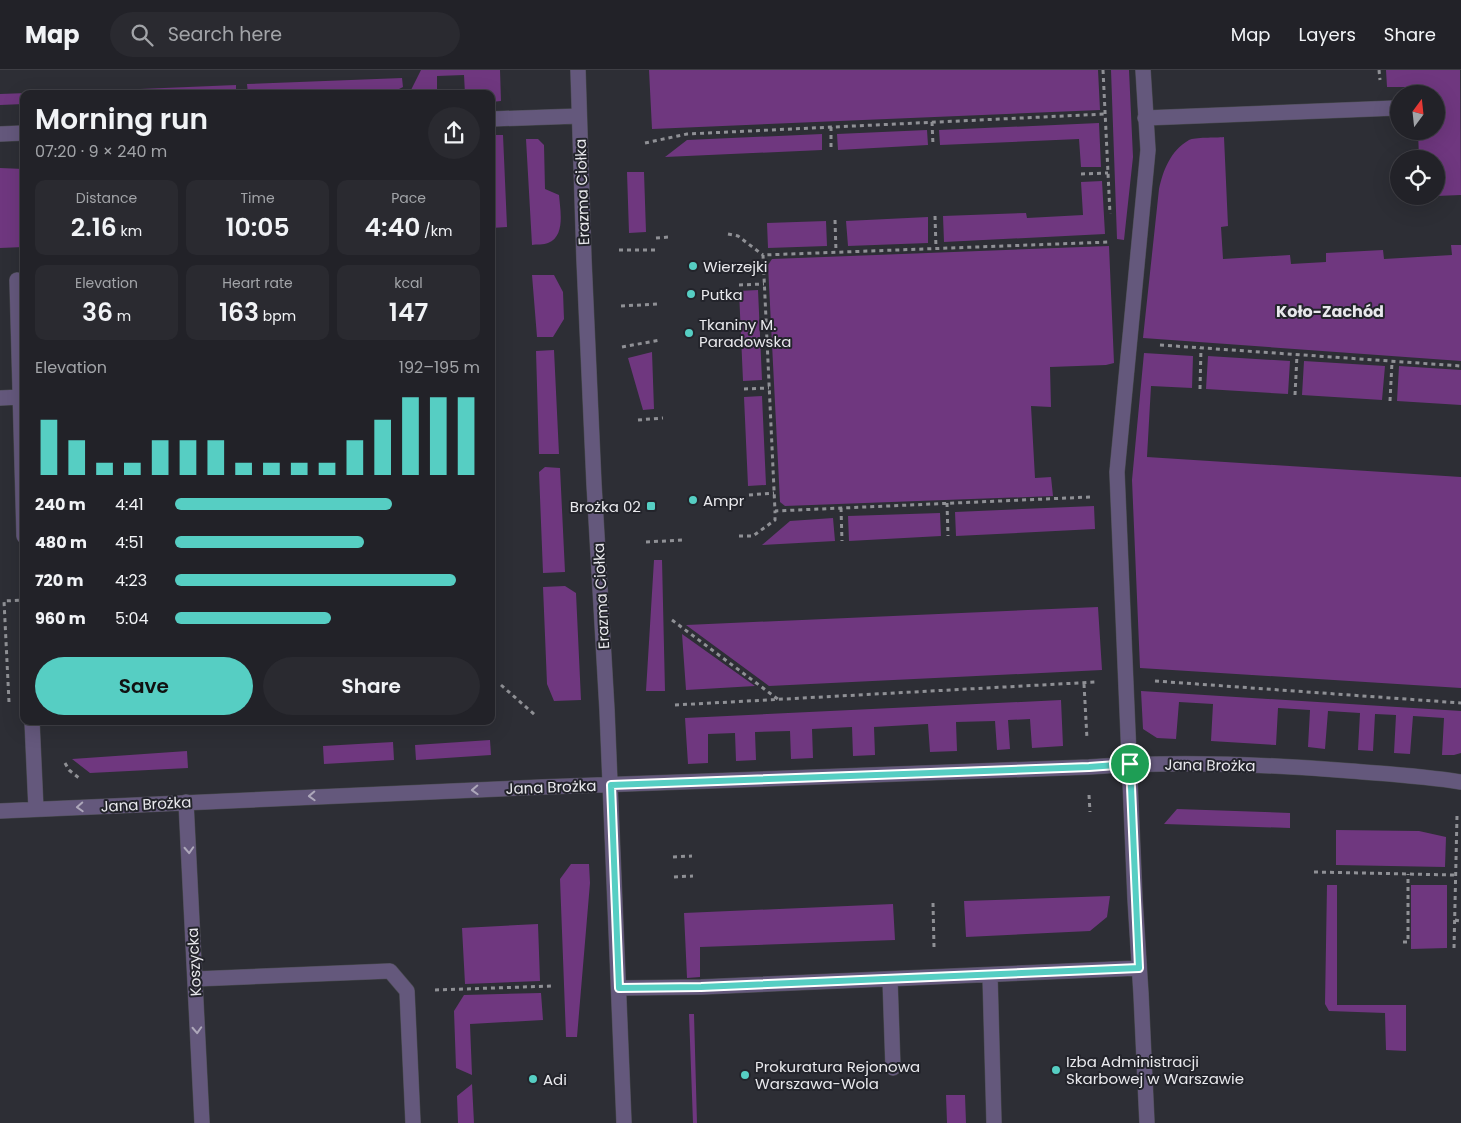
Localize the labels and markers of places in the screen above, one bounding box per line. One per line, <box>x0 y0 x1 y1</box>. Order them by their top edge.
place label: Wierzejki <box>703 256 768 277</box>
marker: Wierzejki <box>687 260 699 272</box>
place label: Putka <box>701 284 743 305</box>
marker: Putka <box>685 288 697 300</box>
place label: Tkaniny M. Paradowska <box>699 314 791 352</box>
marker: Tkaniny M. Paradowska <box>683 327 695 339</box>
place label: Ampr <box>703 490 745 511</box>
marker: Ampr <box>687 494 699 506</box>
place label: Brożka 02 <box>570 496 641 517</box>
marker: Brożka 02 <box>645 500 657 512</box>
pin <box>1109 743 1151 785</box>
place label: Izba Administracji Skarbowej w Warszawie <box>1066 1051 1244 1089</box>
place label: Prokuratura Rejonowa Warszawa-Wola <box>755 1056 920 1094</box>
marker: Izba Administracji Skarbowej w Warszawie <box>1050 1064 1062 1076</box>
place label: Adi <box>543 1069 567 1090</box>
marker: Prokuratura Rejonowa Warszawa-Wola <box>739 1069 751 1081</box>
marker: Adi <box>527 1073 539 1085</box>

